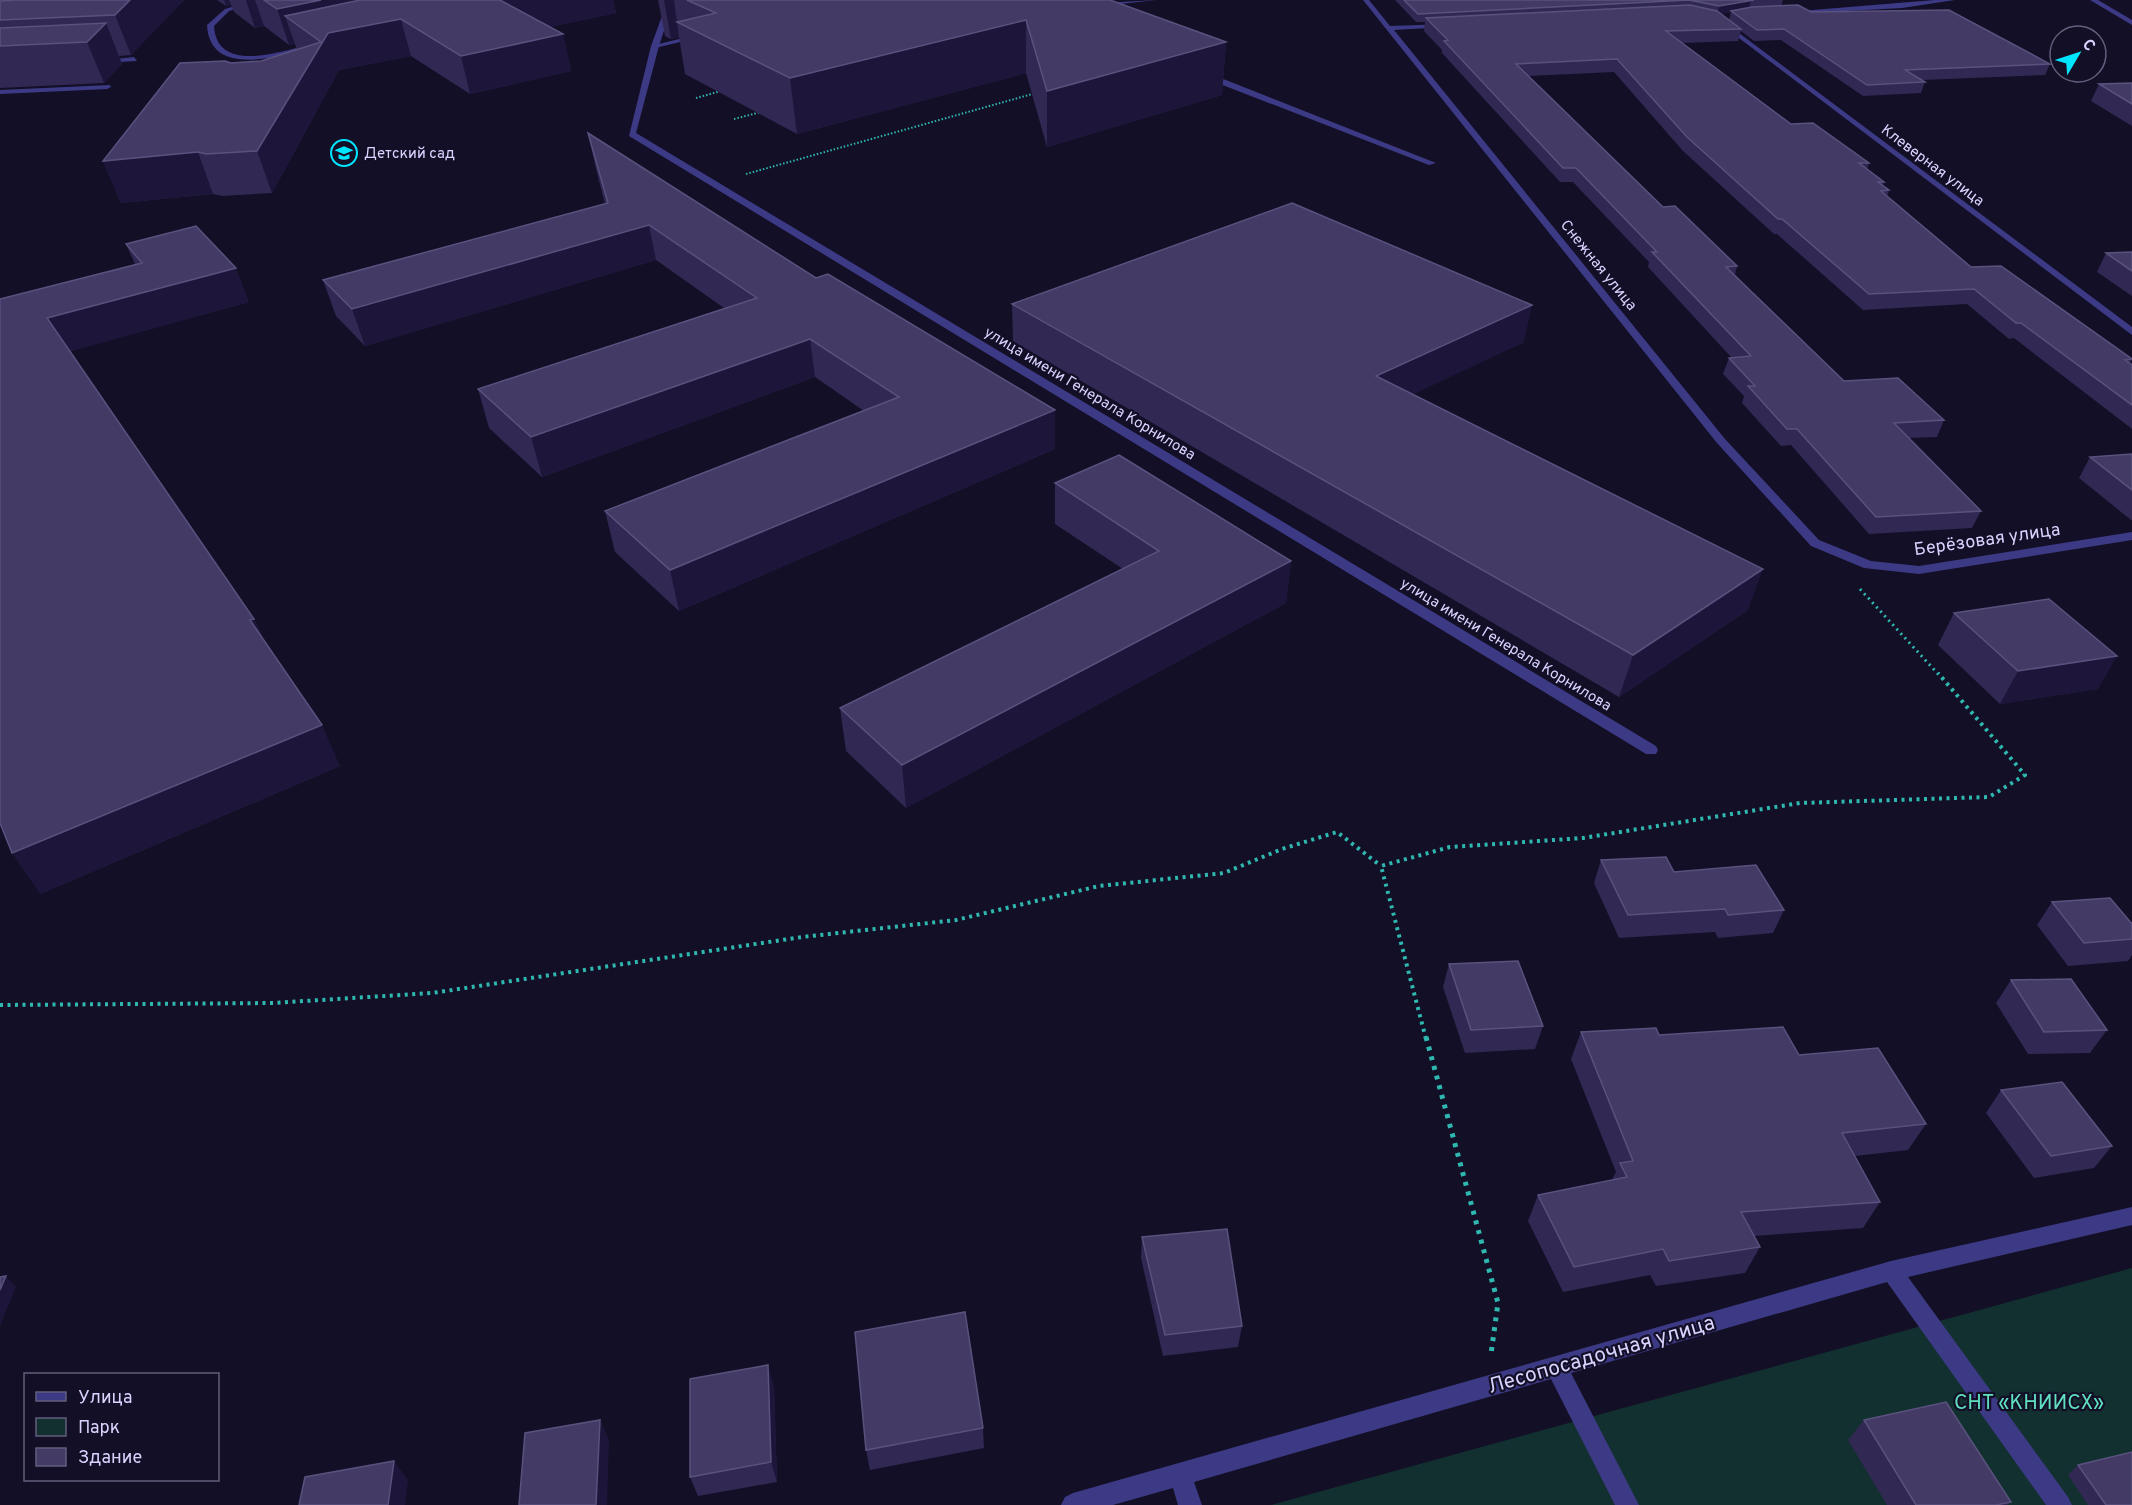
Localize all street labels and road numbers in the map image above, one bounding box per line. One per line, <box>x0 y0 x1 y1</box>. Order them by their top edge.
street label: Клеверная улица <box>1877 121 1988 211</box>
street label: Снежная улица <box>1555 217 1640 315</box>
street label: улица имени Генерала Корнилова <box>980 323 1198 465</box>
street label: Берёзовая улица <box>1913 519 2062 562</box>
street label: улица имени Генерала Корнилова <box>1396 574 1614 716</box>
street label: Лесопосадочная улица <box>1485 1310 1718 1401</box>

